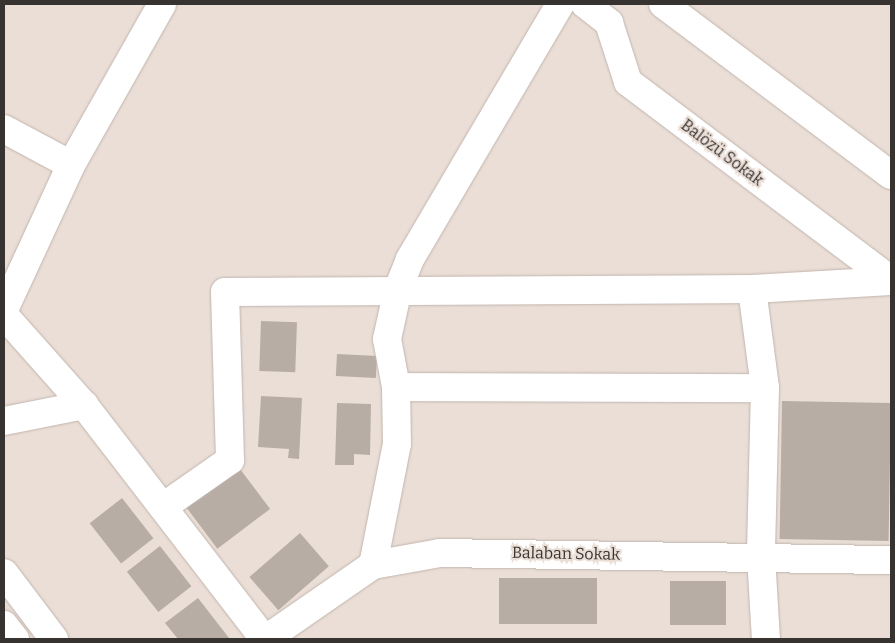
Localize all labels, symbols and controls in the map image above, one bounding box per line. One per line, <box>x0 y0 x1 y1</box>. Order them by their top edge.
street label: Balözü Sokak <box>677 116 767 190</box>
street label: Balaban Sokak <box>512 543 620 565</box>

